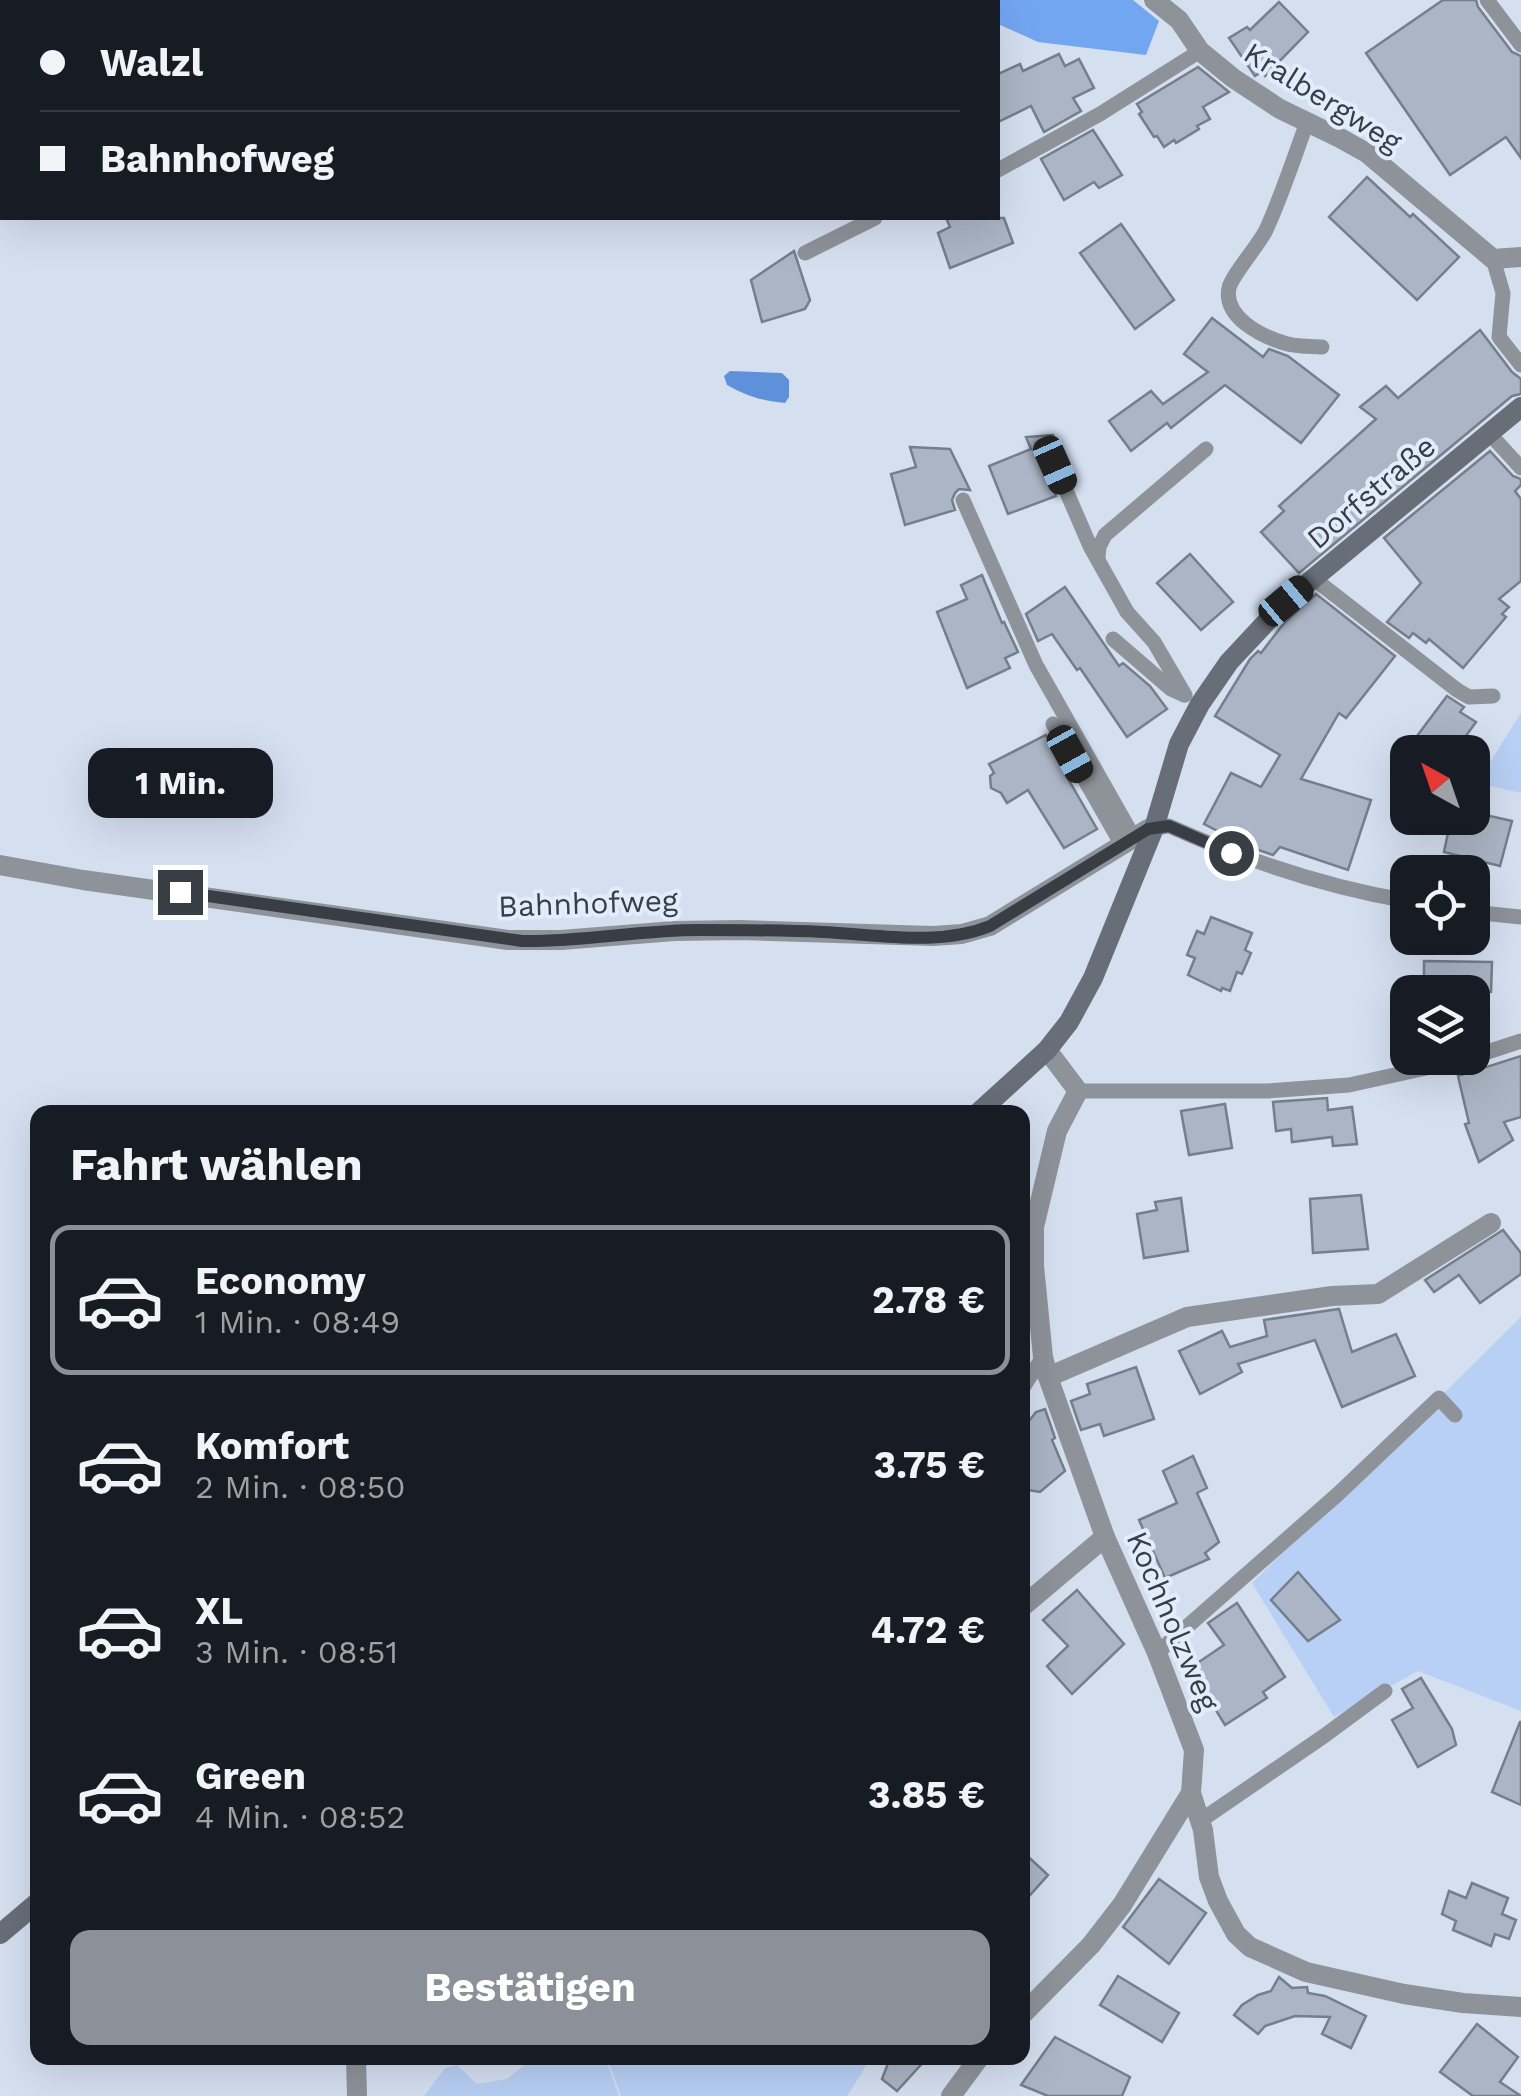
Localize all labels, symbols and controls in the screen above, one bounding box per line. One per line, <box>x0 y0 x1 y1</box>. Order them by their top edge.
street label: Kralbergweg <box>1238 35 1408 159</box>
text: Walzl <box>100 41 203 85</box>
text: Bahnhofweg <box>100 137 334 181</box>
street label: Dorfstraße <box>1300 428 1442 556</box>
car <box>1029 431 1081 499</box>
car <box>1253 570 1319 632</box>
car <box>1042 720 1098 788</box>
north arrow <box>1390 735 1490 835</box>
map controls <box>1390 735 1490 1075</box>
callout: 1 Min. <box>88 747 272 817</box>
text: 1 Min. <box>135 764 226 802</box>
route start <box>1209 831 1254 876</box>
button: locate <box>1390 855 1490 955</box>
route end <box>158 870 203 915</box>
street label: Bahnhofweg <box>498 882 678 924</box>
button: layers <box>1390 975 1490 1075</box>
text: Fahrt wählen <box>70 1138 363 1191</box>
icon: car <box>75 1255 165 1345</box>
text: Economy <box>195 1259 366 1303</box>
text: 2.78 € <box>872 1278 985 1322</box>
text: 1 Min. · 08:49 <box>195 1303 400 1341</box>
icon: car <box>75 1420 165 1510</box>
text: Komfort <box>195 1424 349 1468</box>
text: 3.75 € <box>873 1443 985 1487</box>
text: 2 Min. · 08:50 <box>195 1468 405 1506</box>
street label: Kochholzweg <box>1119 1526 1227 1716</box>
icon: car <box>75 1585 165 1675</box>
text: XL <box>195 1589 243 1633</box>
text: 4.72 € <box>871 1608 985 1652</box>
text: 3 Min. · 08:51 <box>195 1633 398 1671</box>
icon: car <box>75 1750 165 1840</box>
text: Green <box>195 1754 306 1798</box>
text: 3.85 € <box>868 1773 985 1817</box>
text: 4 Min. · 08:52 <box>195 1798 405 1836</box>
button: Bestätigen <box>70 1930 990 2045</box>

